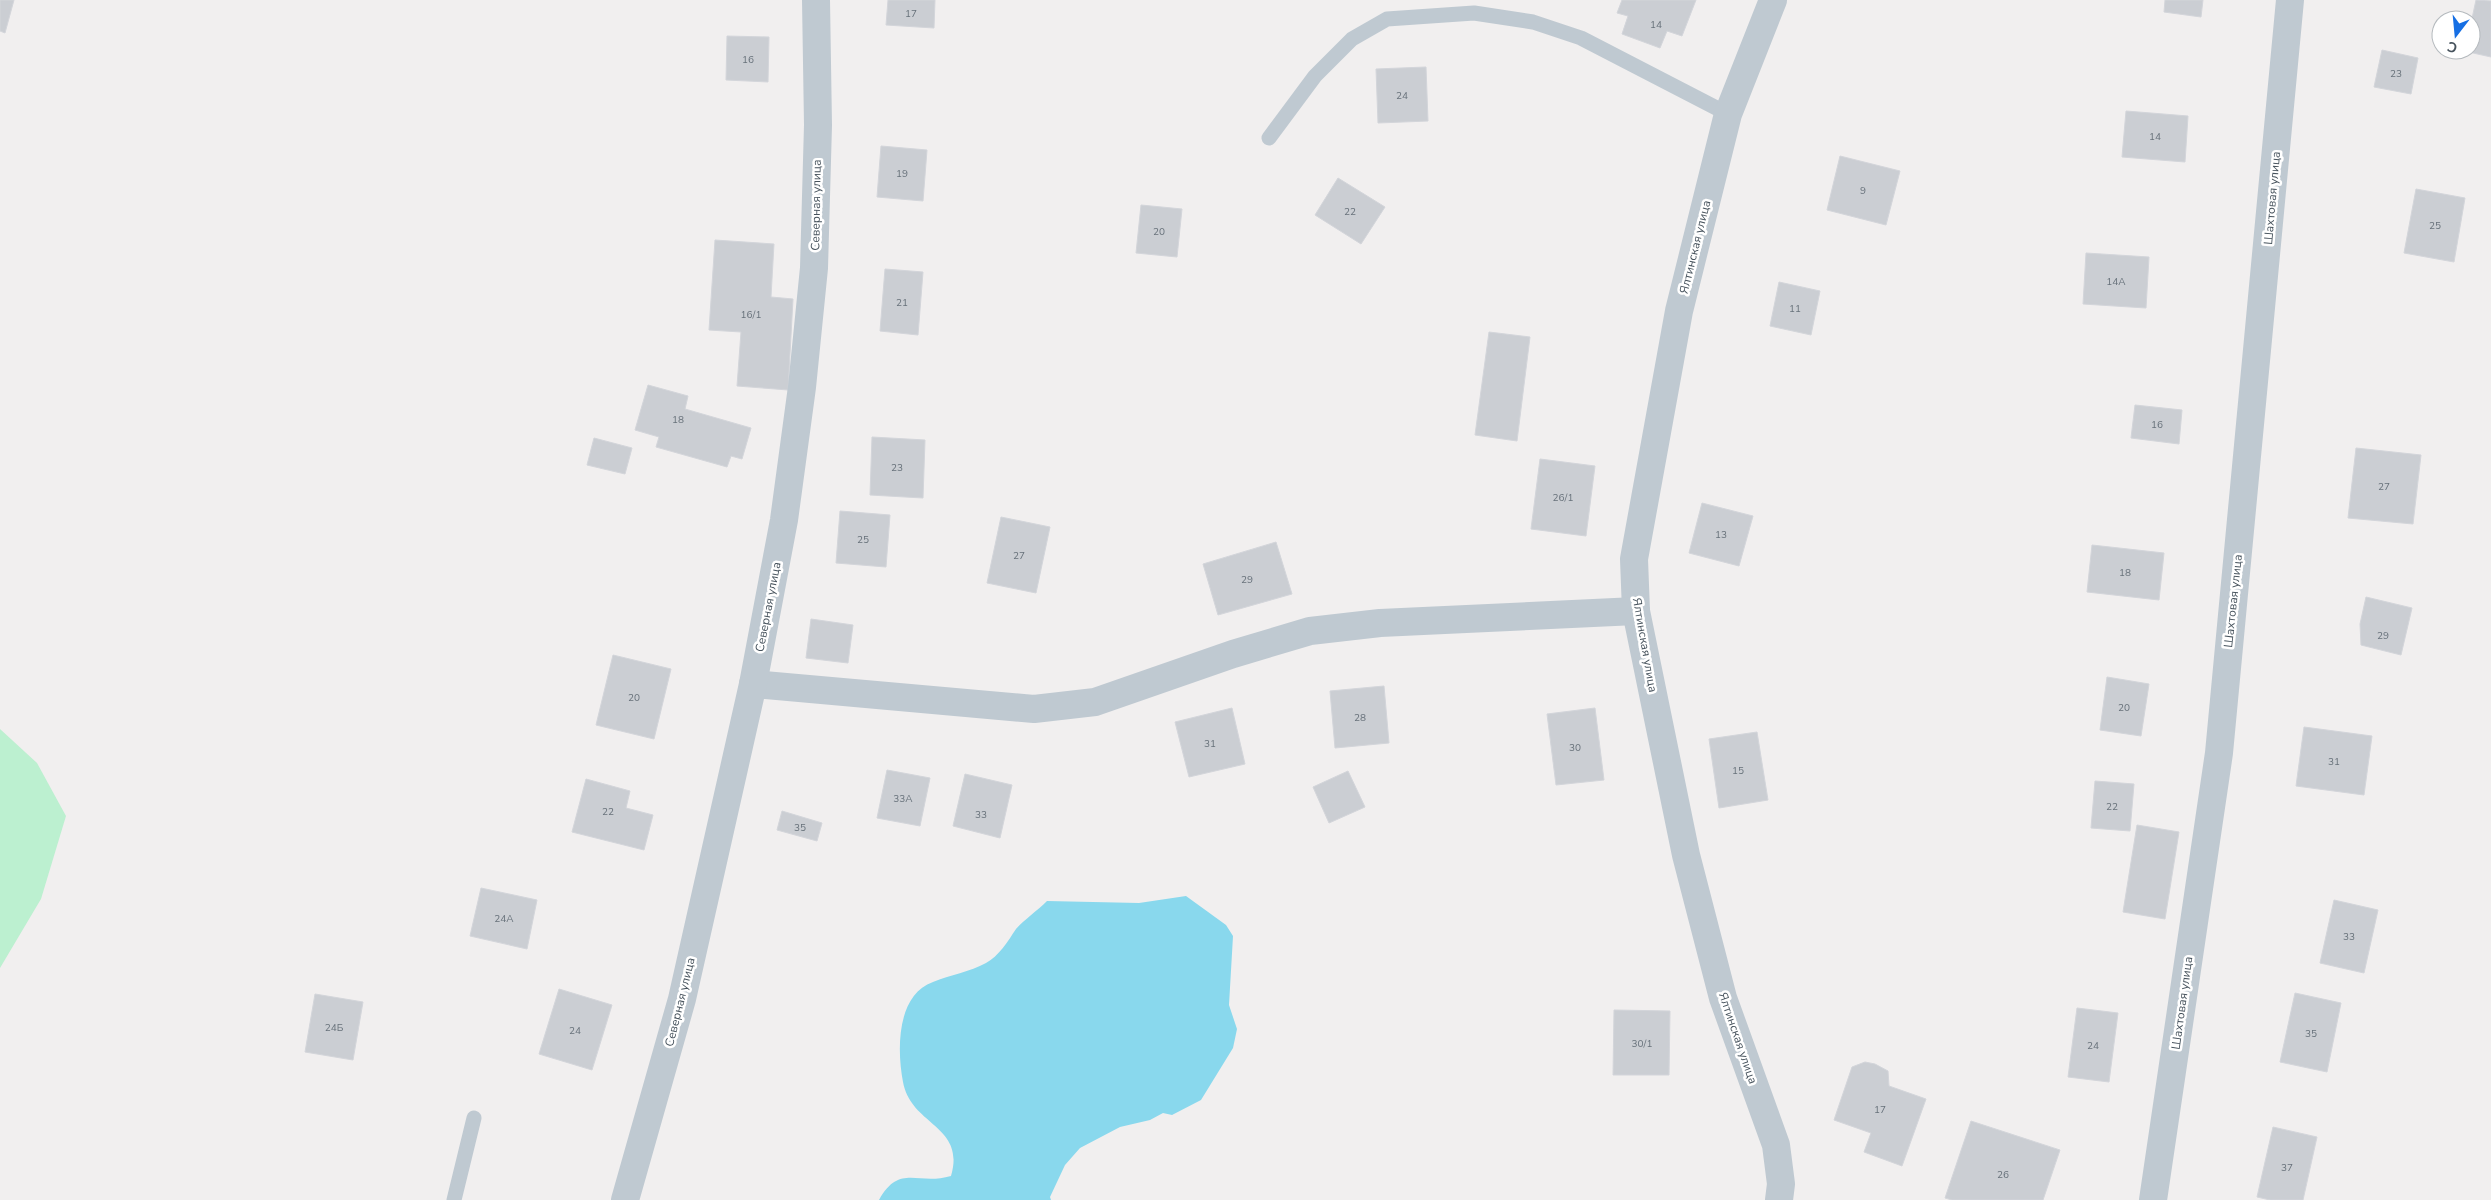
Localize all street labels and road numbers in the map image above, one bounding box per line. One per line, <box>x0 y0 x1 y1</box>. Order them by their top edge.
street label: Шахтовая улица <box>2260 151 2284 245</box>
street label: Северная улица <box>807 159 825 251</box>
street label: Ялтинская улица <box>1676 199 1714 295</box>
street label: Шахтовая улица <box>2220 554 2246 648</box>
street label: Северная улица <box>751 561 785 653</box>
street label: Ялтинская улица <box>1629 596 1661 694</box>
street label: Шахтовая улица <box>2168 955 2196 1051</box>
street label: Северная улица <box>661 956 699 1048</box>
street label: Ялтинская улица <box>1715 990 1761 1086</box>

